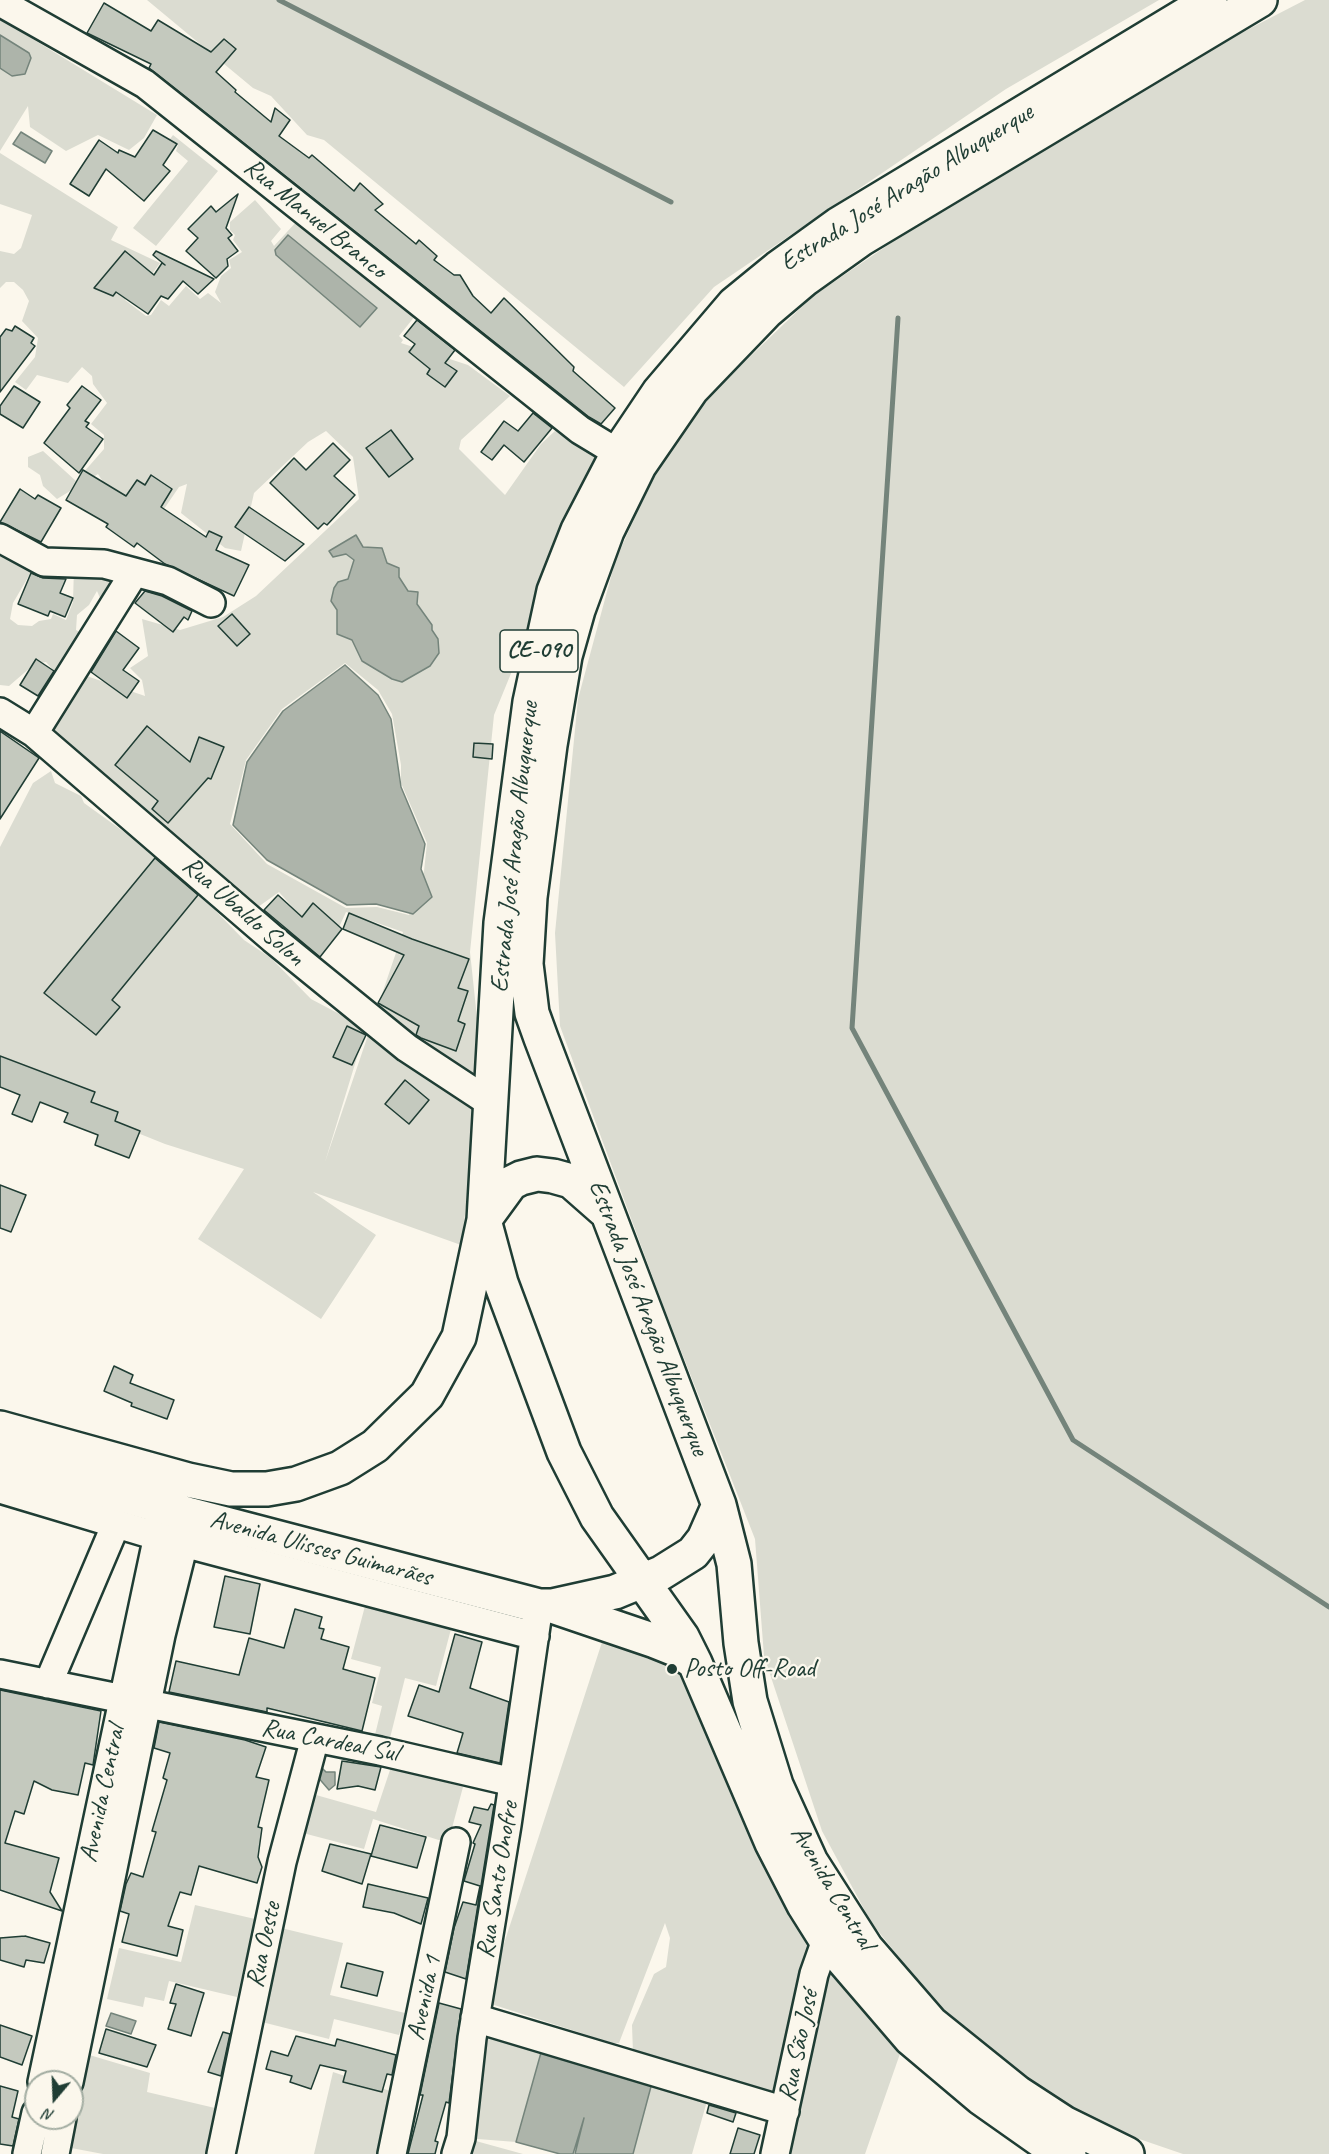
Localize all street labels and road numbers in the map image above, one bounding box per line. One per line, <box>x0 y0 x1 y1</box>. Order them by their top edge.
street label: Estrada José Aragão Albuquerque <box>775 97 1039 279</box>
street label: Rua Manuel Branco <box>237 152 393 286</box>
road number: CE-090 <box>500 630 578 672</box>
street label: Estrada José Aragão Albuquerque <box>484 700 546 994</box>
street label: Rua Ubaldo Solon <box>175 850 311 974</box>
street label: Estrada José Aragão Albuquerque <box>581 1176 715 1460</box>
street label: Avenida Ulisses Guimarães <box>207 1504 435 1594</box>
street label: Rua Cardeal Sul <box>259 1712 401 1770</box>
street label: Avenida Central <box>73 1723 133 1865</box>
street label: Rua Santo Onofre <box>470 1799 526 1961</box>
street label: Avenida Central <box>783 1820 881 1956</box>
street label: Rua Oeste <box>240 1899 288 1991</box>
street label: Avenida 1 <box>401 1953 449 2043</box>
street label: Rua São José <box>772 1987 826 2105</box>

